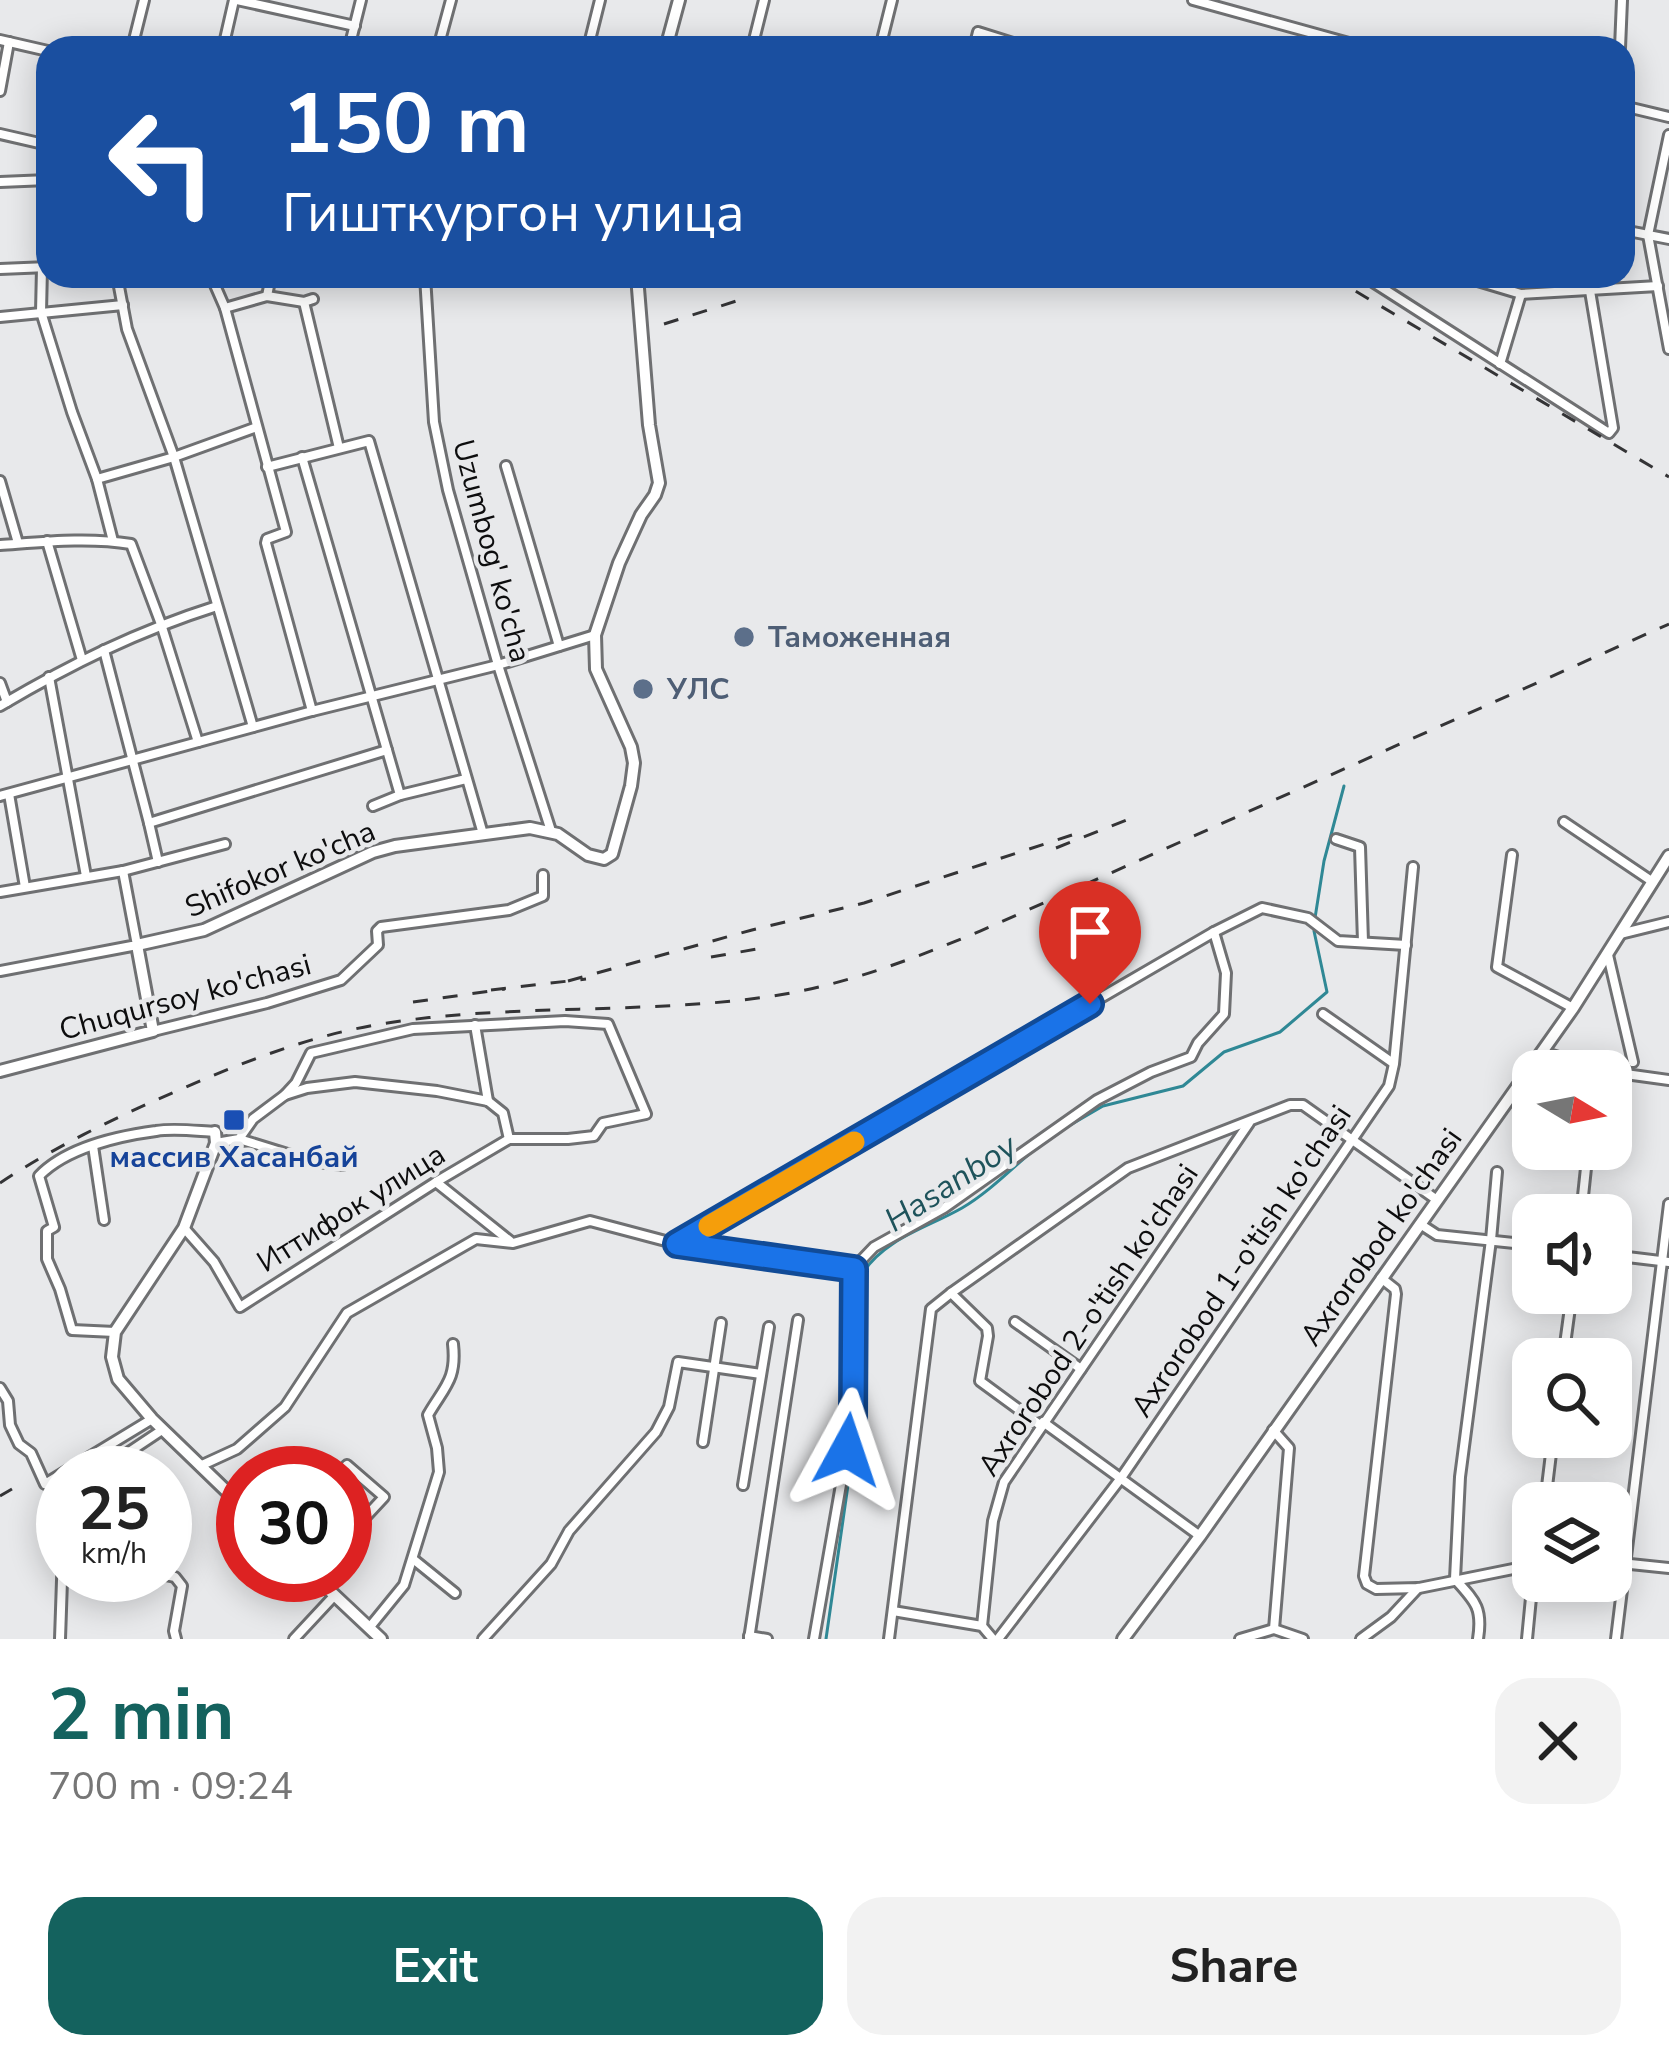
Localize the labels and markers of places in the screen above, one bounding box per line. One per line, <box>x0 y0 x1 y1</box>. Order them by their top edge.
place label: Таможенная <box>768 617 951 658</box>
marker: Таможенная <box>731 624 757 650</box>
place label: УЛС <box>666 669 730 710</box>
marker: УЛС <box>630 676 656 702</box>
pin <box>1039 881 1141 1004</box>
marker: массив Хасанбай <box>221 1107 247 1133</box>
place label: массив Хасанбай <box>109 1137 359 1178</box>

